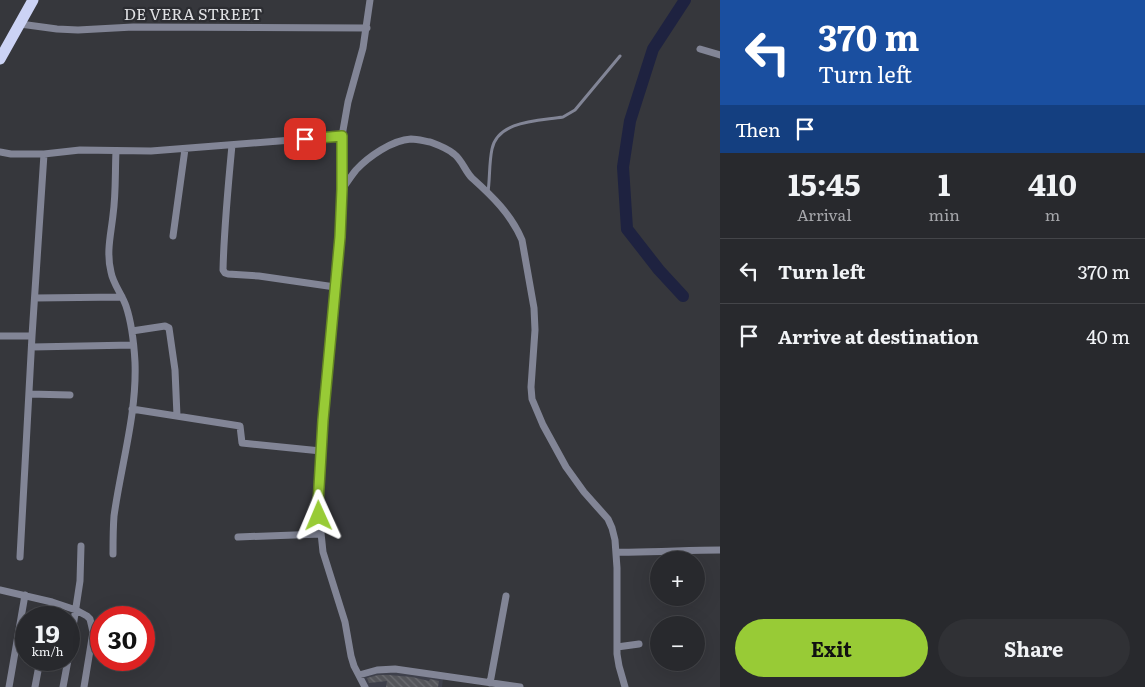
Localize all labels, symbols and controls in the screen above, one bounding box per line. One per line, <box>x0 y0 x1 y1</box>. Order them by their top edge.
street label: DE VERA STREET <box>124 1 262 25</box>
text: 370 m <box>818 10 919 62</box>
icon: left <box>735 20 800 85</box>
text: Turn left <box>818 57 912 90</box>
text: Then <box>735 115 781 143</box>
icon: arrive <box>791 115 819 143</box>
pin <box>284 118 326 160</box>
icon: arrive <box>291 125 319 153</box>
text: 15:45 <box>788 161 861 205</box>
text: 1 <box>938 161 950 205</box>
text: 410 <box>1028 161 1077 205</box>
text: Arrival <box>797 202 852 226</box>
text: min <box>929 202 960 226</box>
text: m <box>1045 202 1060 226</box>
icon: left <box>735 257 763 285</box>
text: Turn left <box>778 257 865 285</box>
text: 370 m <box>1077 257 1130 285</box>
icon: arrive <box>735 322 763 350</box>
text: Arrive at destination <box>778 322 979 350</box>
text: 40 m <box>1086 322 1130 350</box>
position arrow <box>292 489 344 541</box>
map controls <box>650 551 705 671</box>
button: + <box>650 551 705 606</box>
speed limit sign: 30 <box>90 606 155 671</box>
text: 19 <box>35 614 60 651</box>
button: − <box>650 616 705 671</box>
button: Exit <box>735 619 928 677</box>
button: Share <box>938 619 1130 677</box>
text: km/h <box>32 642 63 660</box>

